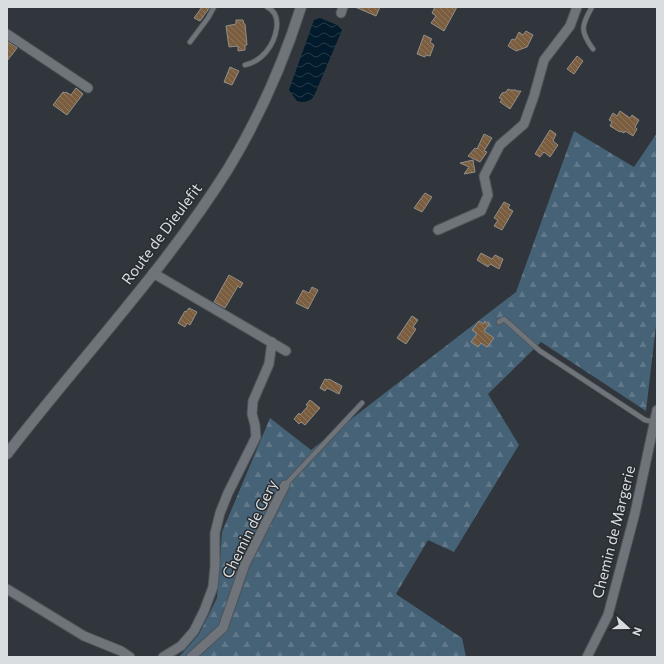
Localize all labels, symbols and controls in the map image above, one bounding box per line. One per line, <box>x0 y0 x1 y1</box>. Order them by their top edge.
street label: Route de Dieulefit <box>117 179 205 288</box>
street label: Chemin de Margerie <box>588 463 638 600</box>
street label: Chemin de Gery <box>217 476 281 581</box>
north arrow <box>608 608 648 648</box>
text: N <box>630 626 645 638</box>

